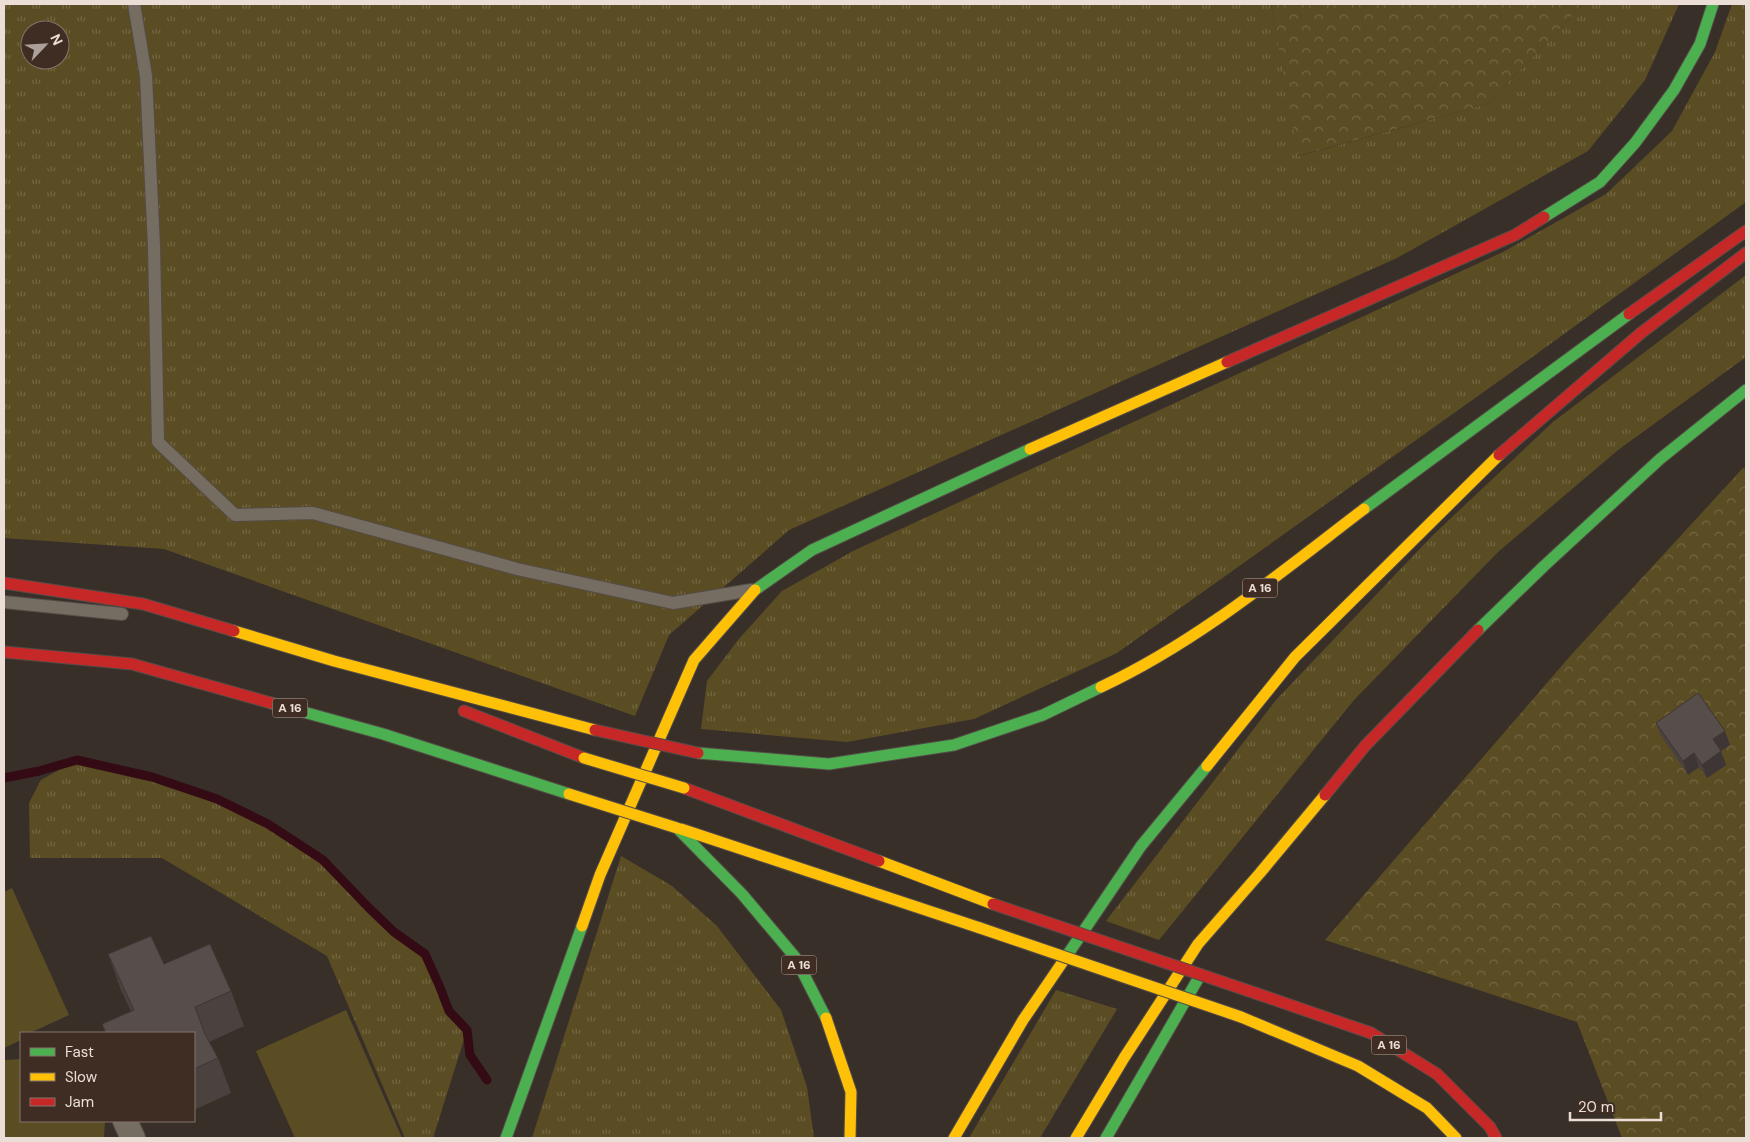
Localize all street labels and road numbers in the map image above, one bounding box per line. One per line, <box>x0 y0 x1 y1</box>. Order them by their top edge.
road number: A 16 <box>1242 578 1278 598</box>
road number: A 16 <box>272 698 308 718</box>
road number: A 16 <box>782 956 816 974</box>
road number: A 16 <box>1372 1036 1406 1054</box>

